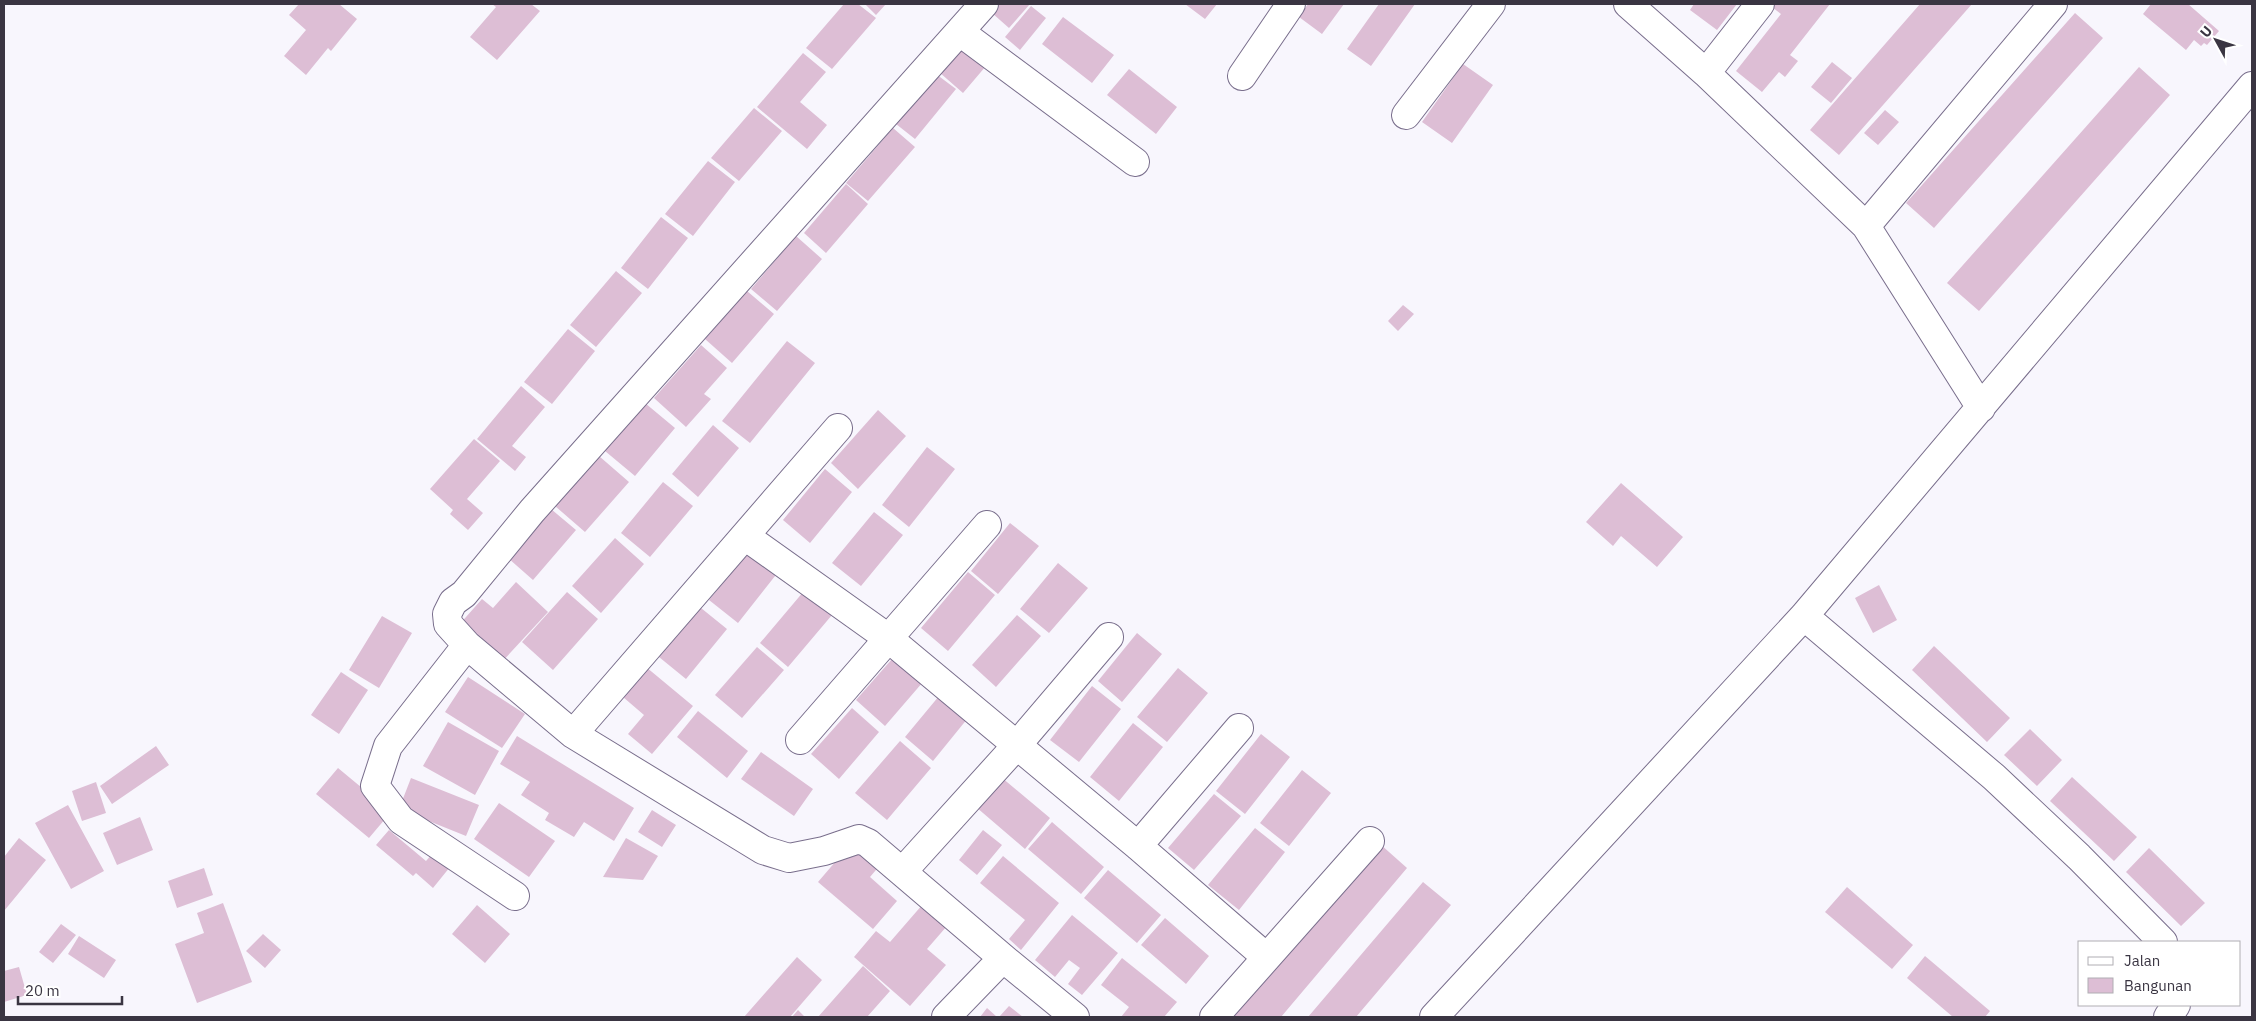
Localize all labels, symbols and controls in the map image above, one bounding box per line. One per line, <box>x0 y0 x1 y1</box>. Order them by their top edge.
north arrow <box>2191 15 2241 65</box>
text: U <box>2196 22 2216 41</box>
legend <box>2078 941 2241 1006</box>
text: Jalan <box>2124 951 2160 970</box>
scale bar <box>18 974 121 1006</box>
text: Bangunan <box>2124 976 2192 995</box>
text: 20 m <box>25 981 60 1000</box>

